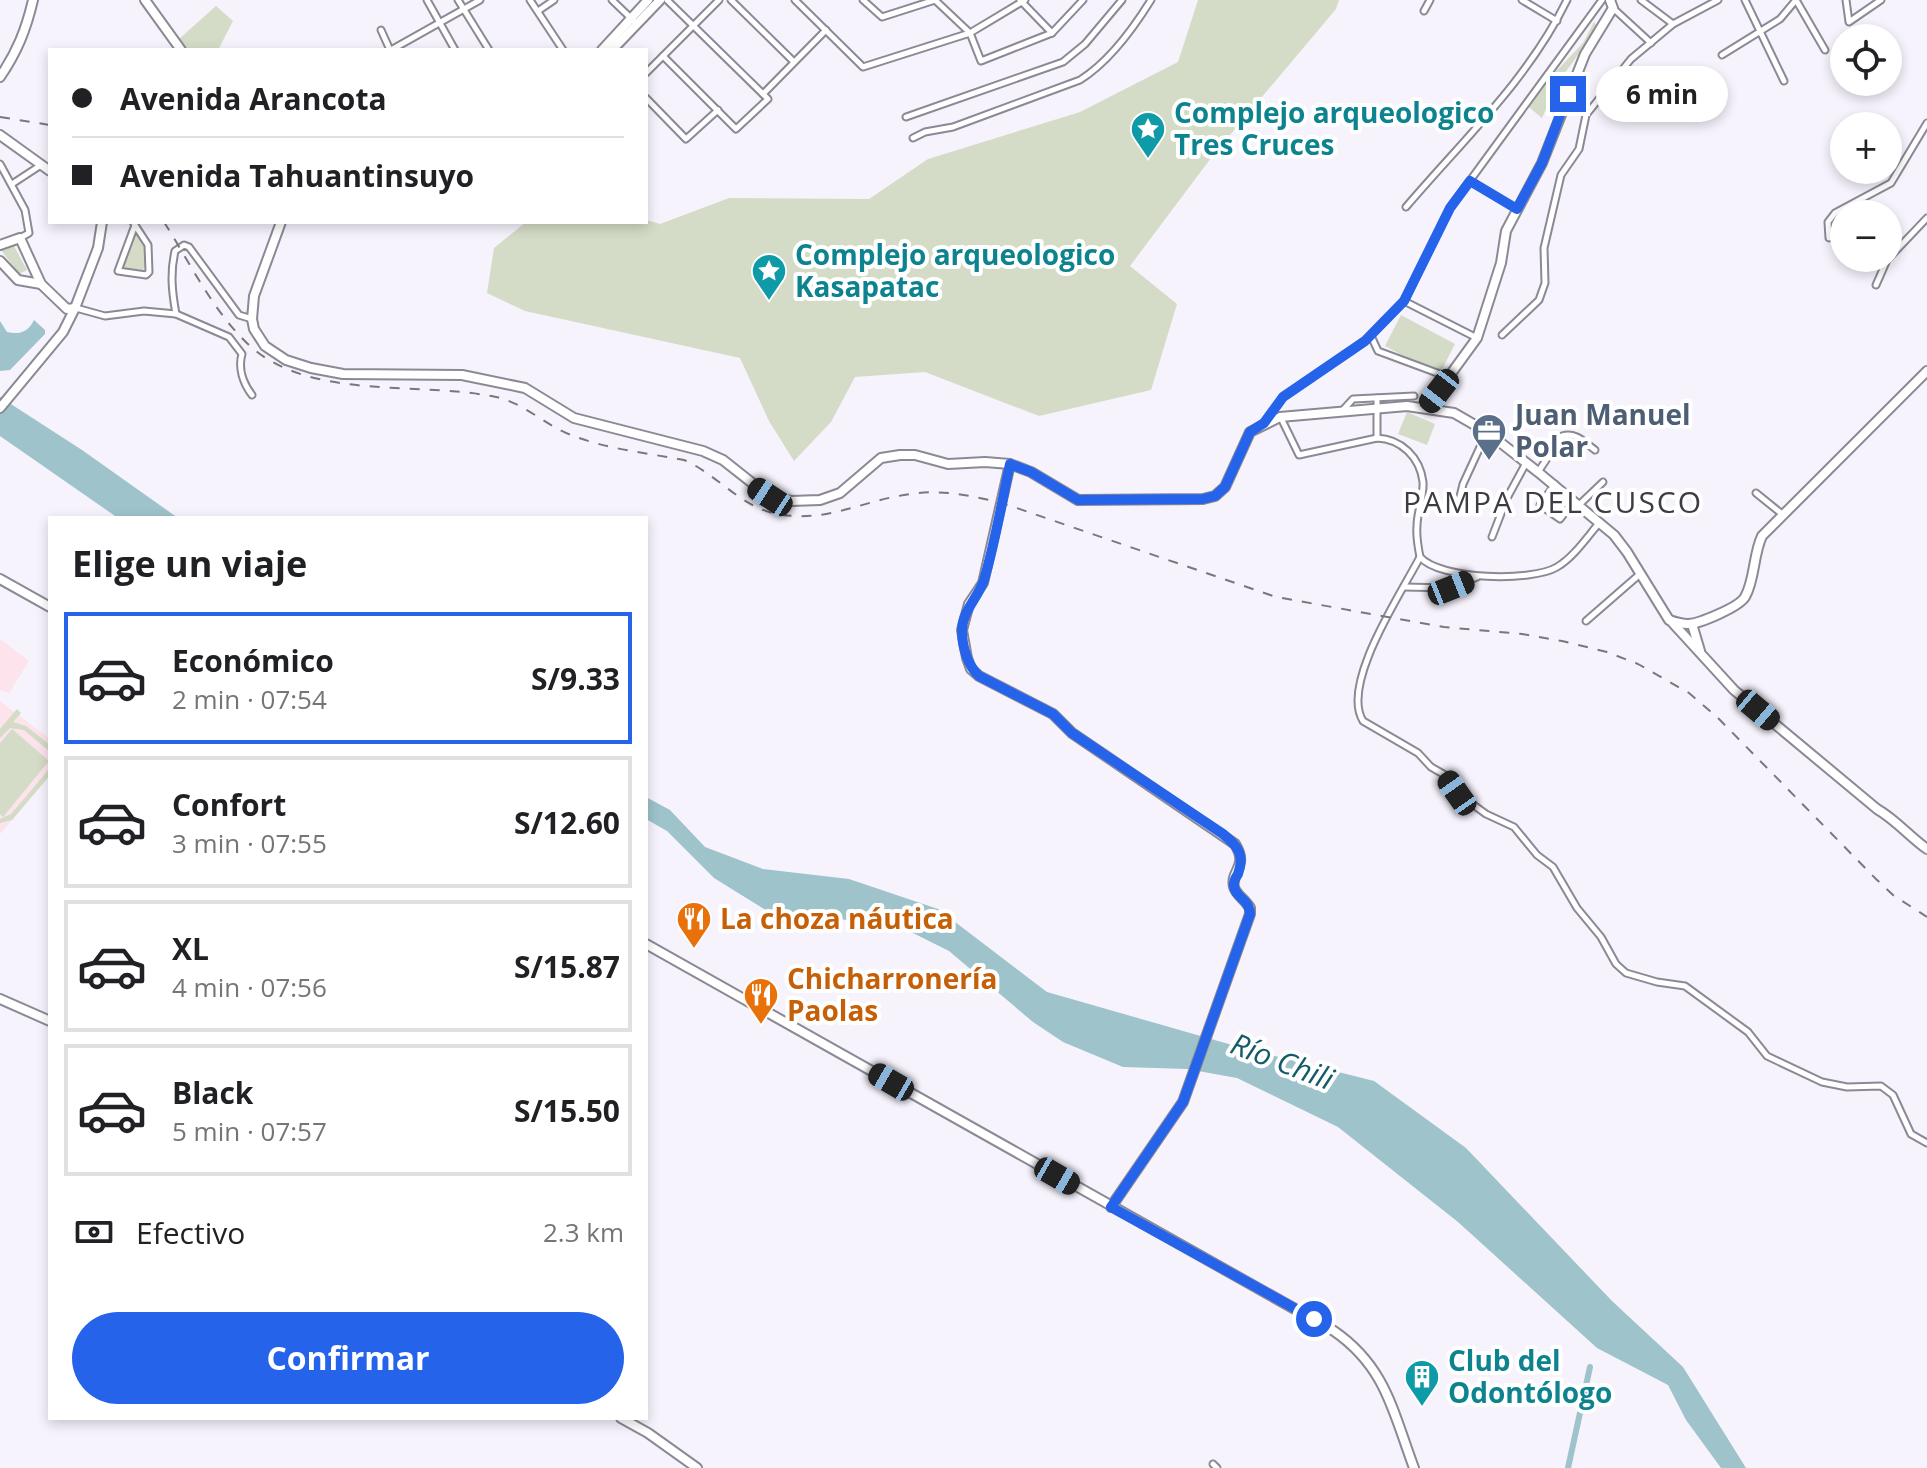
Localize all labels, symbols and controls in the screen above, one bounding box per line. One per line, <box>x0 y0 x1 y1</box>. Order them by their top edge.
map controls <box>1830 24 1902 272</box>
button: locate <box>1830 24 1902 96</box>
callout: 6 min <box>1596 66 1728 122</box>
route end <box>1550 76 1586 112</box>
text: 6 min <box>1626 76 1698 112</box>
text: Avenida Arancota <box>120 78 387 119</box>
place label: Complejo arqueologico Tres Cruces <box>1174 93 1494 163</box>
place icon: Complejo arqueologico Tres Cruces <box>1129 110 1167 160</box>
button: + <box>1830 112 1902 184</box>
text: Avenida Tahuantinsuyo <box>120 155 474 196</box>
button: − <box>1830 200 1902 272</box>
place label: Complejo arqueologico Kasapatac <box>795 235 1115 305</box>
place icon: Complejo arqueologico Kasapatac <box>750 252 788 302</box>
car <box>1415 365 1463 417</box>
place label: Juan Manuel Polar <box>1512 395 1690 465</box>
office icon: Juan Manuel Polar <box>1470 412 1508 462</box>
car <box>743 474 797 520</box>
district label: PAMPA DEL CUSCO <box>1403 481 1703 522</box>
text: Elige un viaje <box>72 539 307 588</box>
car <box>1424 568 1478 608</box>
text: Económico <box>172 640 334 681</box>
icon: car <box>76 642 148 714</box>
text: S/9.33 <box>531 658 620 699</box>
text: 2 min · 07:54 <box>172 681 327 717</box>
car <box>1732 685 1784 735</box>
car <box>1433 766 1481 820</box>
text: Confort <box>172 784 286 825</box>
icon: car <box>76 786 148 858</box>
text: S/12.60 <box>514 802 620 843</box>
text: 3 min · 07:55 <box>172 825 327 861</box>
place label: La choza náutica <box>720 899 954 937</box>
restaurant icon: La choza náutica <box>675 900 713 950</box>
text: XL <box>172 928 209 969</box>
icon: car <box>76 930 148 1002</box>
text: S/15.87 <box>514 946 620 987</box>
place label: Chicharronería Paolas <box>787 959 997 1029</box>
text: 4 min · 07:56 <box>172 969 327 1005</box>
restaurant icon: Chicharronería Paolas <box>742 976 780 1026</box>
water label: Río Chili <box>1225 1022 1340 1099</box>
car <box>864 1060 918 1104</box>
text: Black <box>172 1072 253 1113</box>
icon: car <box>76 1074 148 1146</box>
text: S/15.50 <box>514 1090 620 1131</box>
text: 5 min · 07:57 <box>172 1113 327 1149</box>
car <box>1030 1154 1084 1198</box>
icon: cash <box>72 1210 116 1254</box>
text: Efectivo <box>136 1212 245 1253</box>
text: 2.3 km <box>543 1214 624 1250</box>
route start <box>1296 1301 1332 1337</box>
button: Confirmar <box>72 1312 624 1404</box>
place label: Club del Odontólogo <box>1448 1341 1612 1411</box>
building icon: Club del Odontólogo <box>1403 1358 1441 1408</box>

